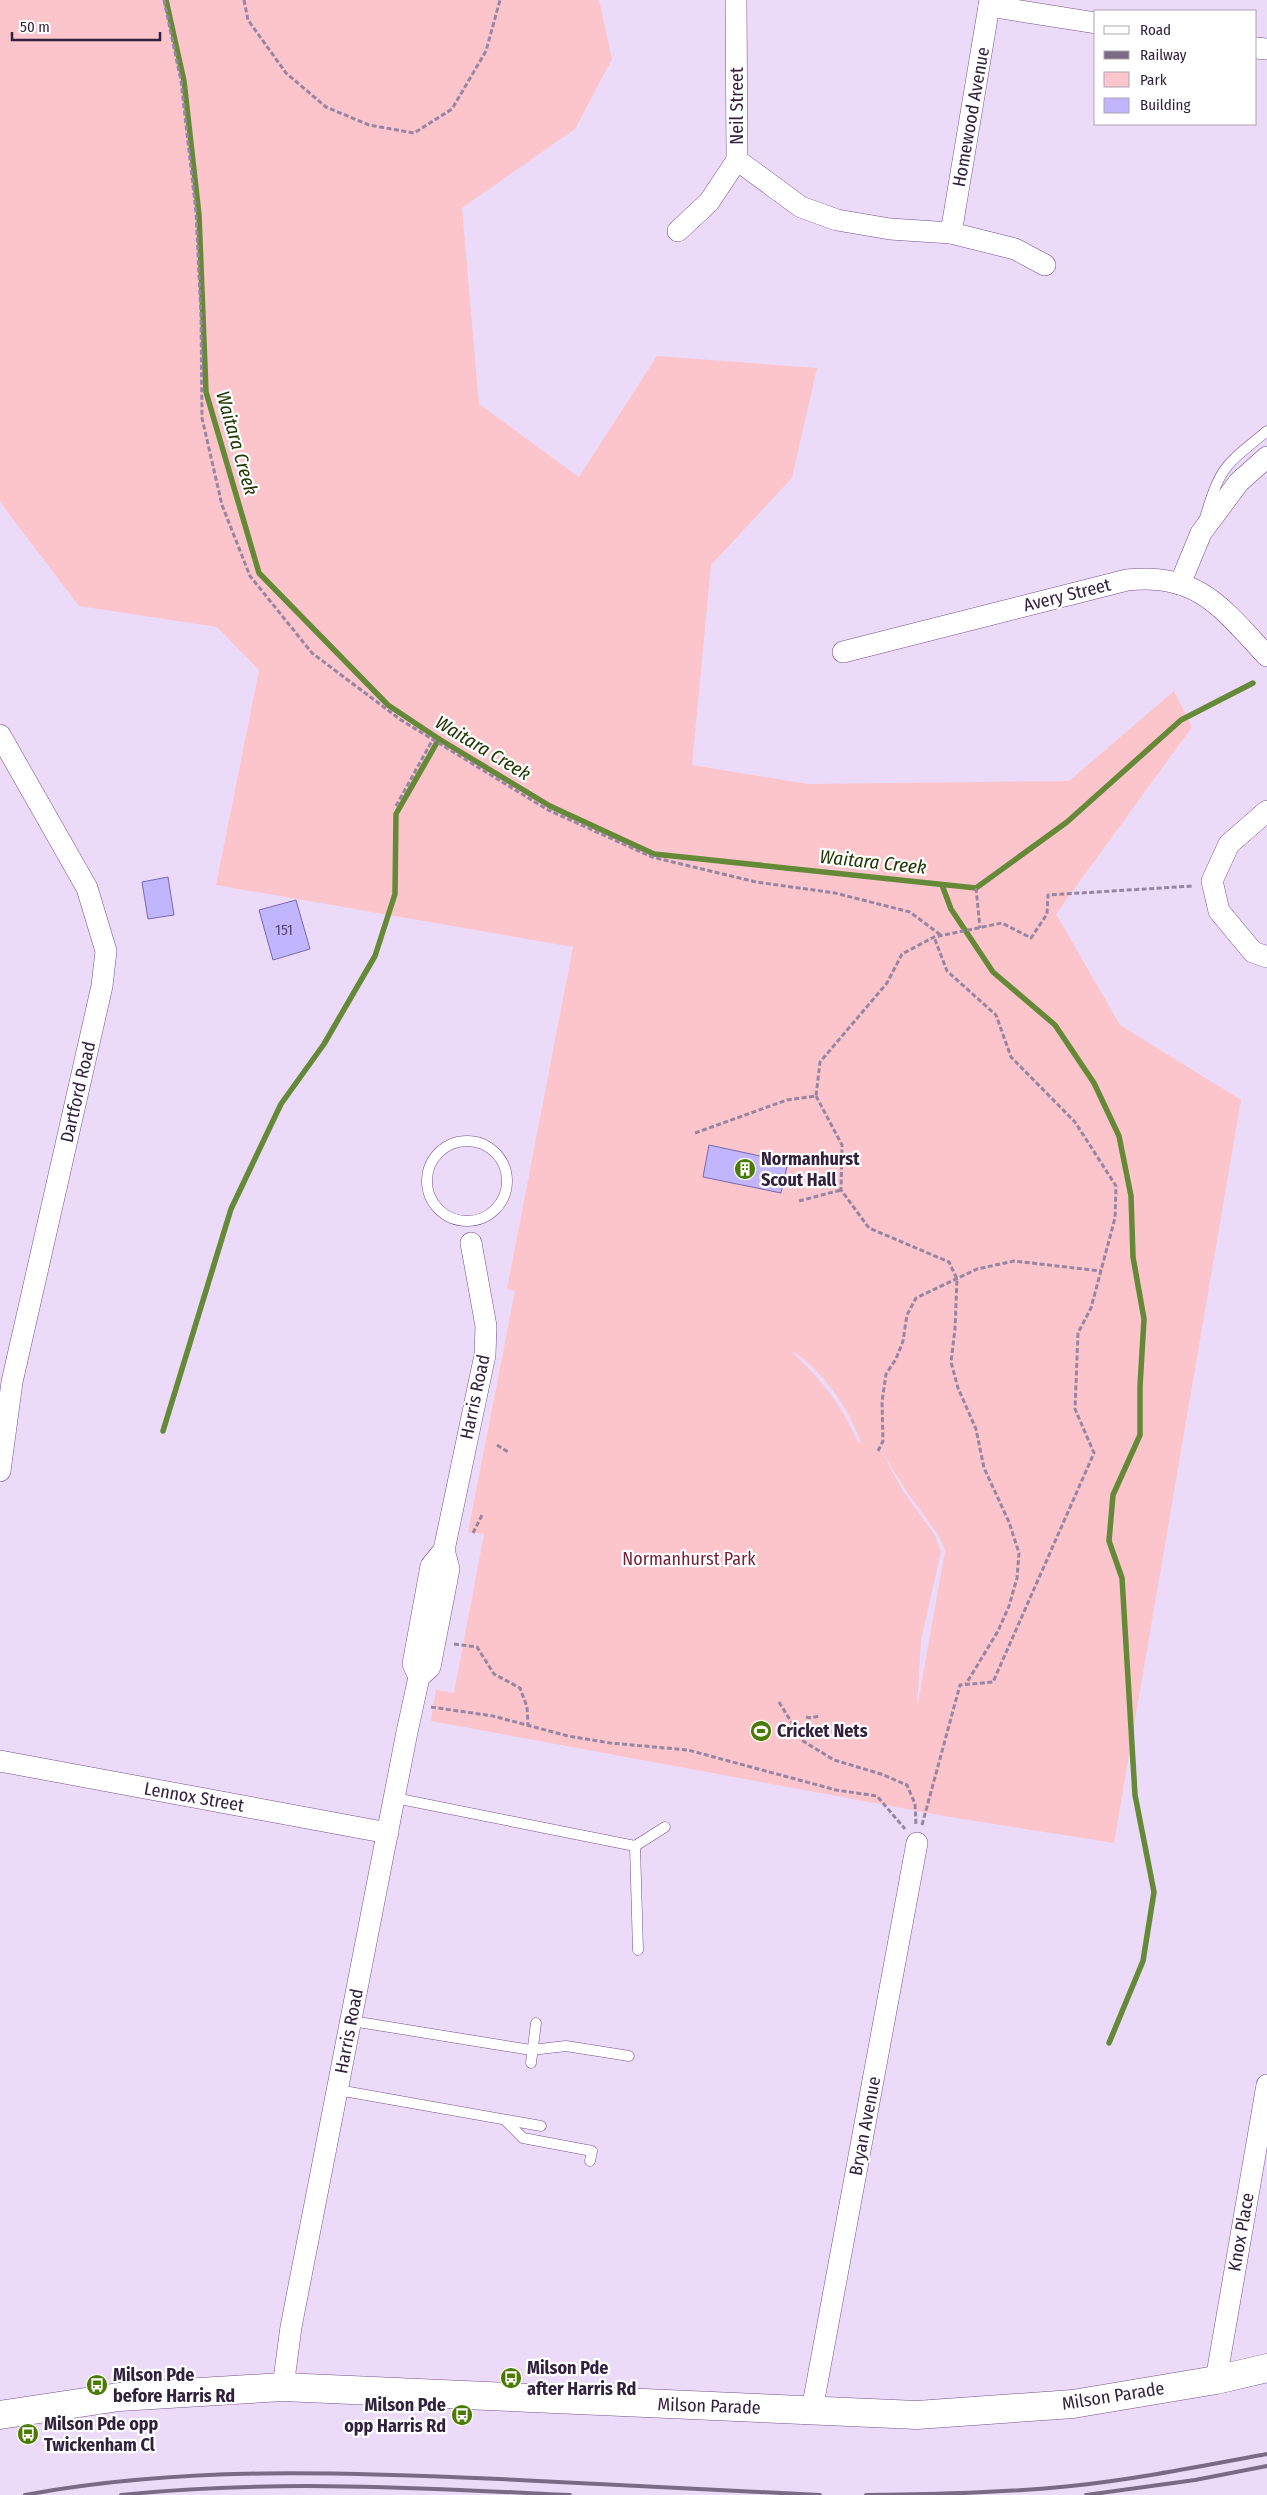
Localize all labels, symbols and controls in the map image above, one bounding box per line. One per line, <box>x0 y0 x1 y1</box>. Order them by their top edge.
scale bar <box>12 10 160 42</box>
legend <box>1094 10 1257 125</box>
text: 50 m <box>20 18 50 36</box>
text: Road <box>1140 21 1171 39</box>
street label: Homewood Avenue <box>948 45 994 189</box>
text: Railway <box>1140 46 1187 64</box>
street label: Neil Street <box>726 67 748 145</box>
text: Park <box>1140 71 1167 89</box>
text: Building <box>1140 96 1191 114</box>
water label: Waitara Creek <box>211 388 263 498</box>
street label: Avery Street <box>1021 574 1113 616</box>
water label: Waitara Creek <box>431 711 535 785</box>
water label: Waitara Creek <box>818 845 928 879</box>
house number: 151 <box>275 921 293 939</box>
street label: Dartford Road <box>56 1039 100 1145</box>
place label: Normanhurst Scout Hall <box>761 1148 860 1191</box>
building icon: Normanhurst Scout Hall <box>733 1157 757 1181</box>
street label: Harris Road <box>455 1353 495 1441</box>
park label: Normanhurst Park <box>622 1548 756 1570</box>
sports icon: Cricket Nets <box>749 1719 773 1743</box>
place label: Cricket Nets <box>777 1720 868 1742</box>
street label: Lennox Street <box>142 1777 246 1817</box>
street label: Harris Road <box>330 1987 368 2075</box>
street label: Bryan Avenue <box>845 2074 885 2177</box>
street label: Knox Place <box>1223 2191 1259 2273</box>
place label: Milson Pde after Harris Rd <box>527 2357 636 2400</box>
place label: Milson Pde before Harris Rd <box>113 2364 235 2407</box>
bus stop icon: Milson Pde after Harris Rd <box>499 2366 523 2390</box>
bus stop icon: Milson Pde before Harris Rd <box>85 2373 109 2397</box>
street label: Milson Parade <box>1060 2377 1166 2415</box>
street label: Milson Parade <box>657 2393 761 2419</box>
place label: Milson Pde opp Harris Rd <box>344 2394 446 2437</box>
bus stop icon: Milson Pde opp Harris Rd <box>450 2403 474 2427</box>
place label: Milson Pde opp Twickenham Cl <box>44 2413 159 2456</box>
bus stop icon: Milson Pde opp Twickenham Cl <box>16 2422 40 2446</box>

